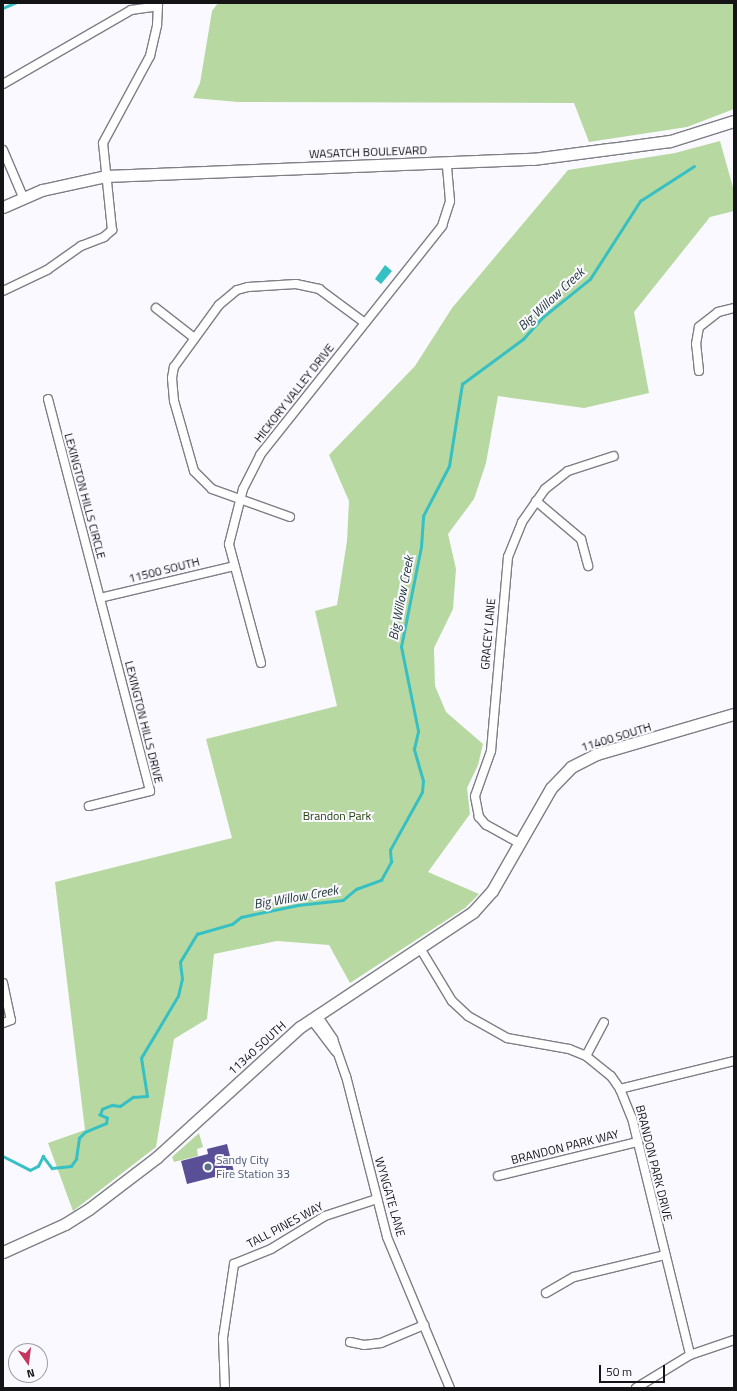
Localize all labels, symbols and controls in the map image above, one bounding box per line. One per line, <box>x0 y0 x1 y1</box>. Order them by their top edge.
street label: WASATCH BOULEVARD <box>309 143 427 161</box>
water label: Big Willow Creek <box>515 264 587 334</box>
street label: HICKORY VALLEY DRIVE <box>251 341 337 445</box>
street label: LEXINGTON HILLS CIRCLE <box>61 431 109 561</box>
street label: 11500 SOUTH <box>127 554 201 586</box>
water label: Big Willow Creek <box>385 555 417 641</box>
street label: GRACEY LANE <box>478 598 498 670</box>
street label: LEXINGTON HILLS DRIVE <box>122 659 166 785</box>
street label: 11400 SOUTH <box>579 719 653 755</box>
park label: Brandon Park <box>303 809 371 823</box>
water label: Big Willow Creek <box>253 882 339 912</box>
street label: 11340 SOUTH <box>225 1018 289 1078</box>
street label: BRANDON PARK DRIVE <box>633 1104 675 1222</box>
street label: BRANDON PARK WAY <box>510 1127 620 1167</box>
place label: Sandy City Fire Station 33 <box>216 1153 290 1181</box>
street label: WYNGATE LANE <box>372 1155 408 1239</box>
marker: Sandy City Fire Station 33 <box>203 1162 213 1172</box>
street label: TALL PINES WAY <box>244 1199 326 1251</box>
north arrow <box>8 1343 48 1383</box>
scale bar <box>601 1357 667 1383</box>
text: 50 m <box>606 1362 632 1381</box>
text: N <box>25 1365 36 1382</box>

